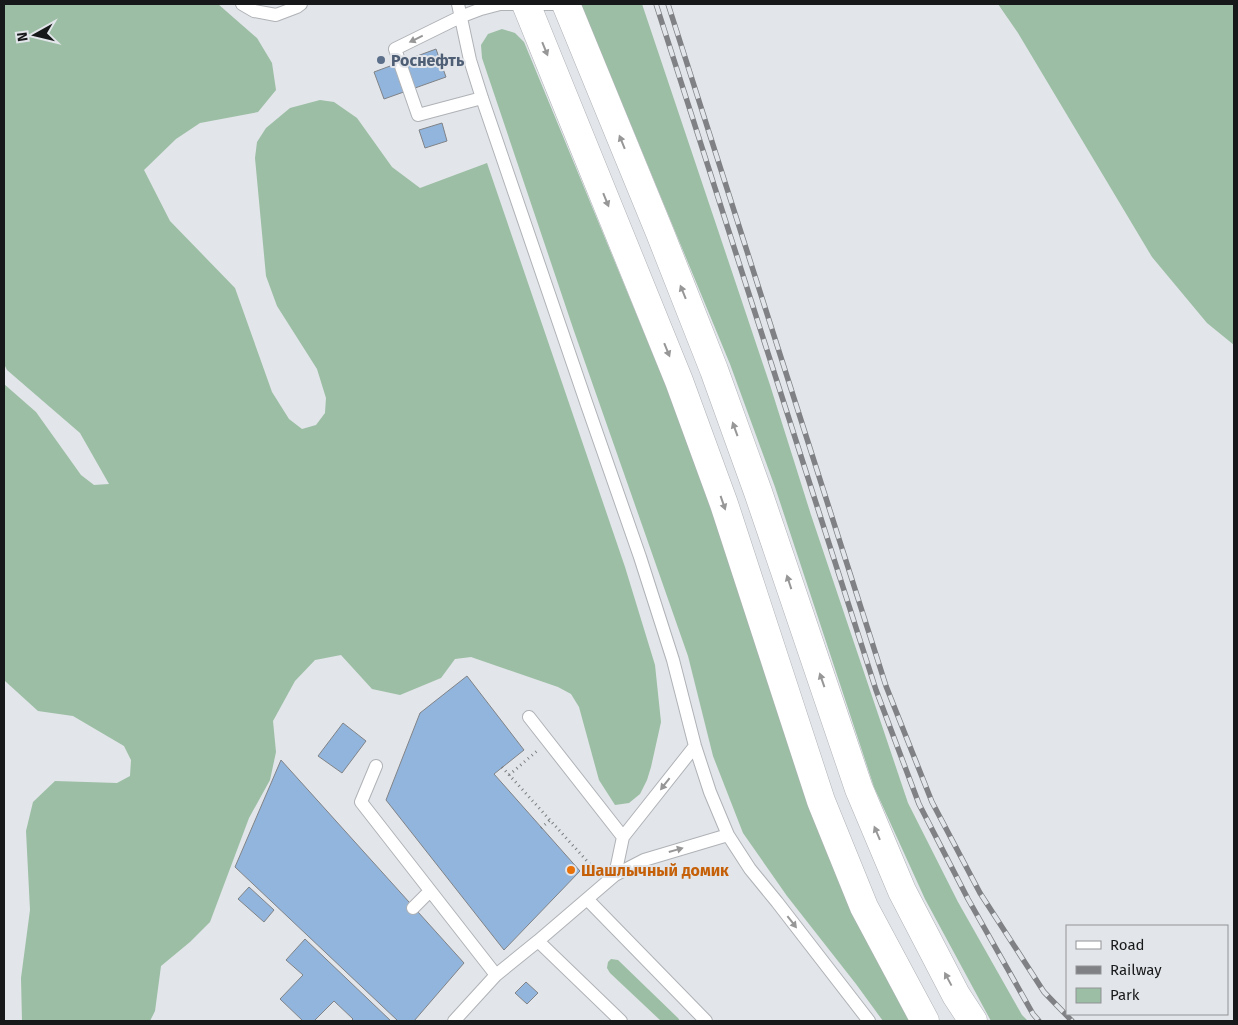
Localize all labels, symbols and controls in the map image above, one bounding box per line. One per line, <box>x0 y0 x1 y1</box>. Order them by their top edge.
north arrow <box>10 10 60 60</box>
text: N <box>14 31 32 43</box>
one-way arrow <box>409 35 423 43</box>
one-way arrow <box>541 42 549 56</box>
place label: Роснефть <box>391 51 465 70</box>
marker: Роснефть <box>375 54 387 66</box>
one-way arrow <box>618 135 626 149</box>
one-way arrow <box>602 193 610 207</box>
one-way arrow <box>679 285 686 300</box>
one-way arrow <box>664 343 671 358</box>
one-way arrow <box>731 421 739 436</box>
one-way arrow <box>719 496 727 511</box>
one-way arrow <box>784 575 792 590</box>
one-way arrow <box>818 673 825 688</box>
one-way arrow <box>660 777 671 790</box>
one-way arrow <box>873 826 881 840</box>
one-way arrow <box>669 846 684 854</box>
place label: Шашлычный домик <box>581 861 729 880</box>
marker: Шашлычный домик <box>565 864 577 876</box>
one-way arrow <box>787 915 798 928</box>
legend <box>1066 925 1228 1015</box>
text: Road <box>1110 936 1145 954</box>
text: Railway <box>1110 961 1162 979</box>
one-way arrow <box>944 972 952 987</box>
text: Park <box>1110 986 1140 1004</box>

